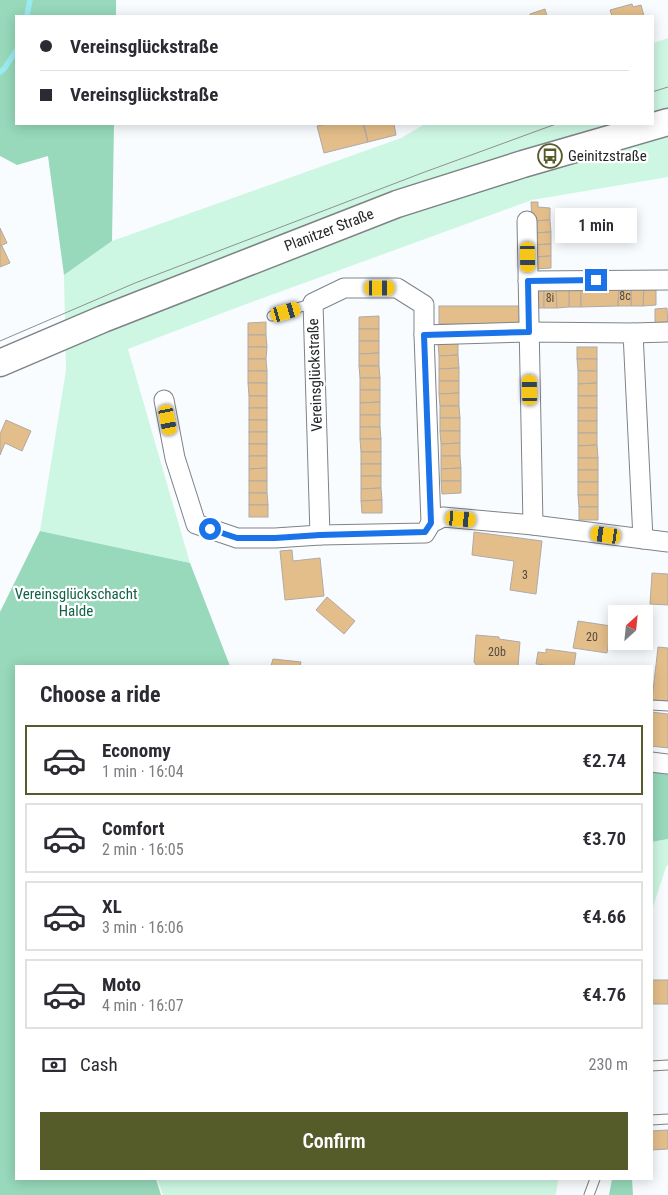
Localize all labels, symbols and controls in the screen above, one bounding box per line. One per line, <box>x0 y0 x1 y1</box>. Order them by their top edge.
text: Vereinsglückstraße <box>70 35 218 58</box>
text: Vereinsglückstraße <box>70 83 218 106</box>
bus stop icon: Geinitzstraße <box>537 143 563 169</box>
place label: Geinitzstraße <box>568 147 647 165</box>
street label: Planitzer Straße <box>282 205 376 255</box>
callout: 1 min <box>555 208 637 242</box>
text: 1 min <box>578 216 614 235</box>
car <box>520 242 535 272</box>
route end <box>585 269 607 291</box>
car <box>365 281 395 296</box>
house number: 8c <box>619 289 631 303</box>
house number: 8i <box>546 291 554 305</box>
car <box>269 301 302 323</box>
street label: Vereinsglückstraße <box>304 318 326 432</box>
car <box>522 375 537 405</box>
car <box>157 404 178 436</box>
car <box>445 510 476 528</box>
route start <box>199 518 221 540</box>
car <box>590 525 621 545</box>
house number: 3 <box>522 568 528 582</box>
park label: Vereinsglückschacht Halde <box>15 585 137 620</box>
north arrow <box>608 605 652 650</box>
map controls <box>608 605 653 650</box>
house number: 20 <box>586 630 598 644</box>
house number: 20b <box>488 645 506 659</box>
text: Choose a ride <box>40 682 161 707</box>
icon: car <box>42 738 87 783</box>
text: Economy <box>102 739 171 762</box>
text: €2.74 <box>582 749 626 772</box>
text: 1 min · 16:04 <box>102 762 184 781</box>
icon: car <box>42 816 87 861</box>
text: Comfort <box>102 817 165 840</box>
text: €3.70 <box>582 827 626 850</box>
text: 2 min · 16:05 <box>102 840 184 859</box>
icon: car <box>42 894 87 939</box>
text: XL <box>102 895 122 918</box>
text: €4.66 <box>582 905 626 928</box>
text: 3 min · 16:06 <box>102 918 184 937</box>
icon: car <box>42 972 87 1017</box>
text: Moto <box>102 973 141 996</box>
text: €4.76 <box>582 983 626 1006</box>
text: 4 min · 16:07 <box>102 996 184 1015</box>
icon: cash <box>40 1051 68 1079</box>
text: Cash <box>80 1053 118 1076</box>
text: 230 m <box>589 1055 628 1074</box>
button: Confirm <box>40 1112 628 1170</box>

